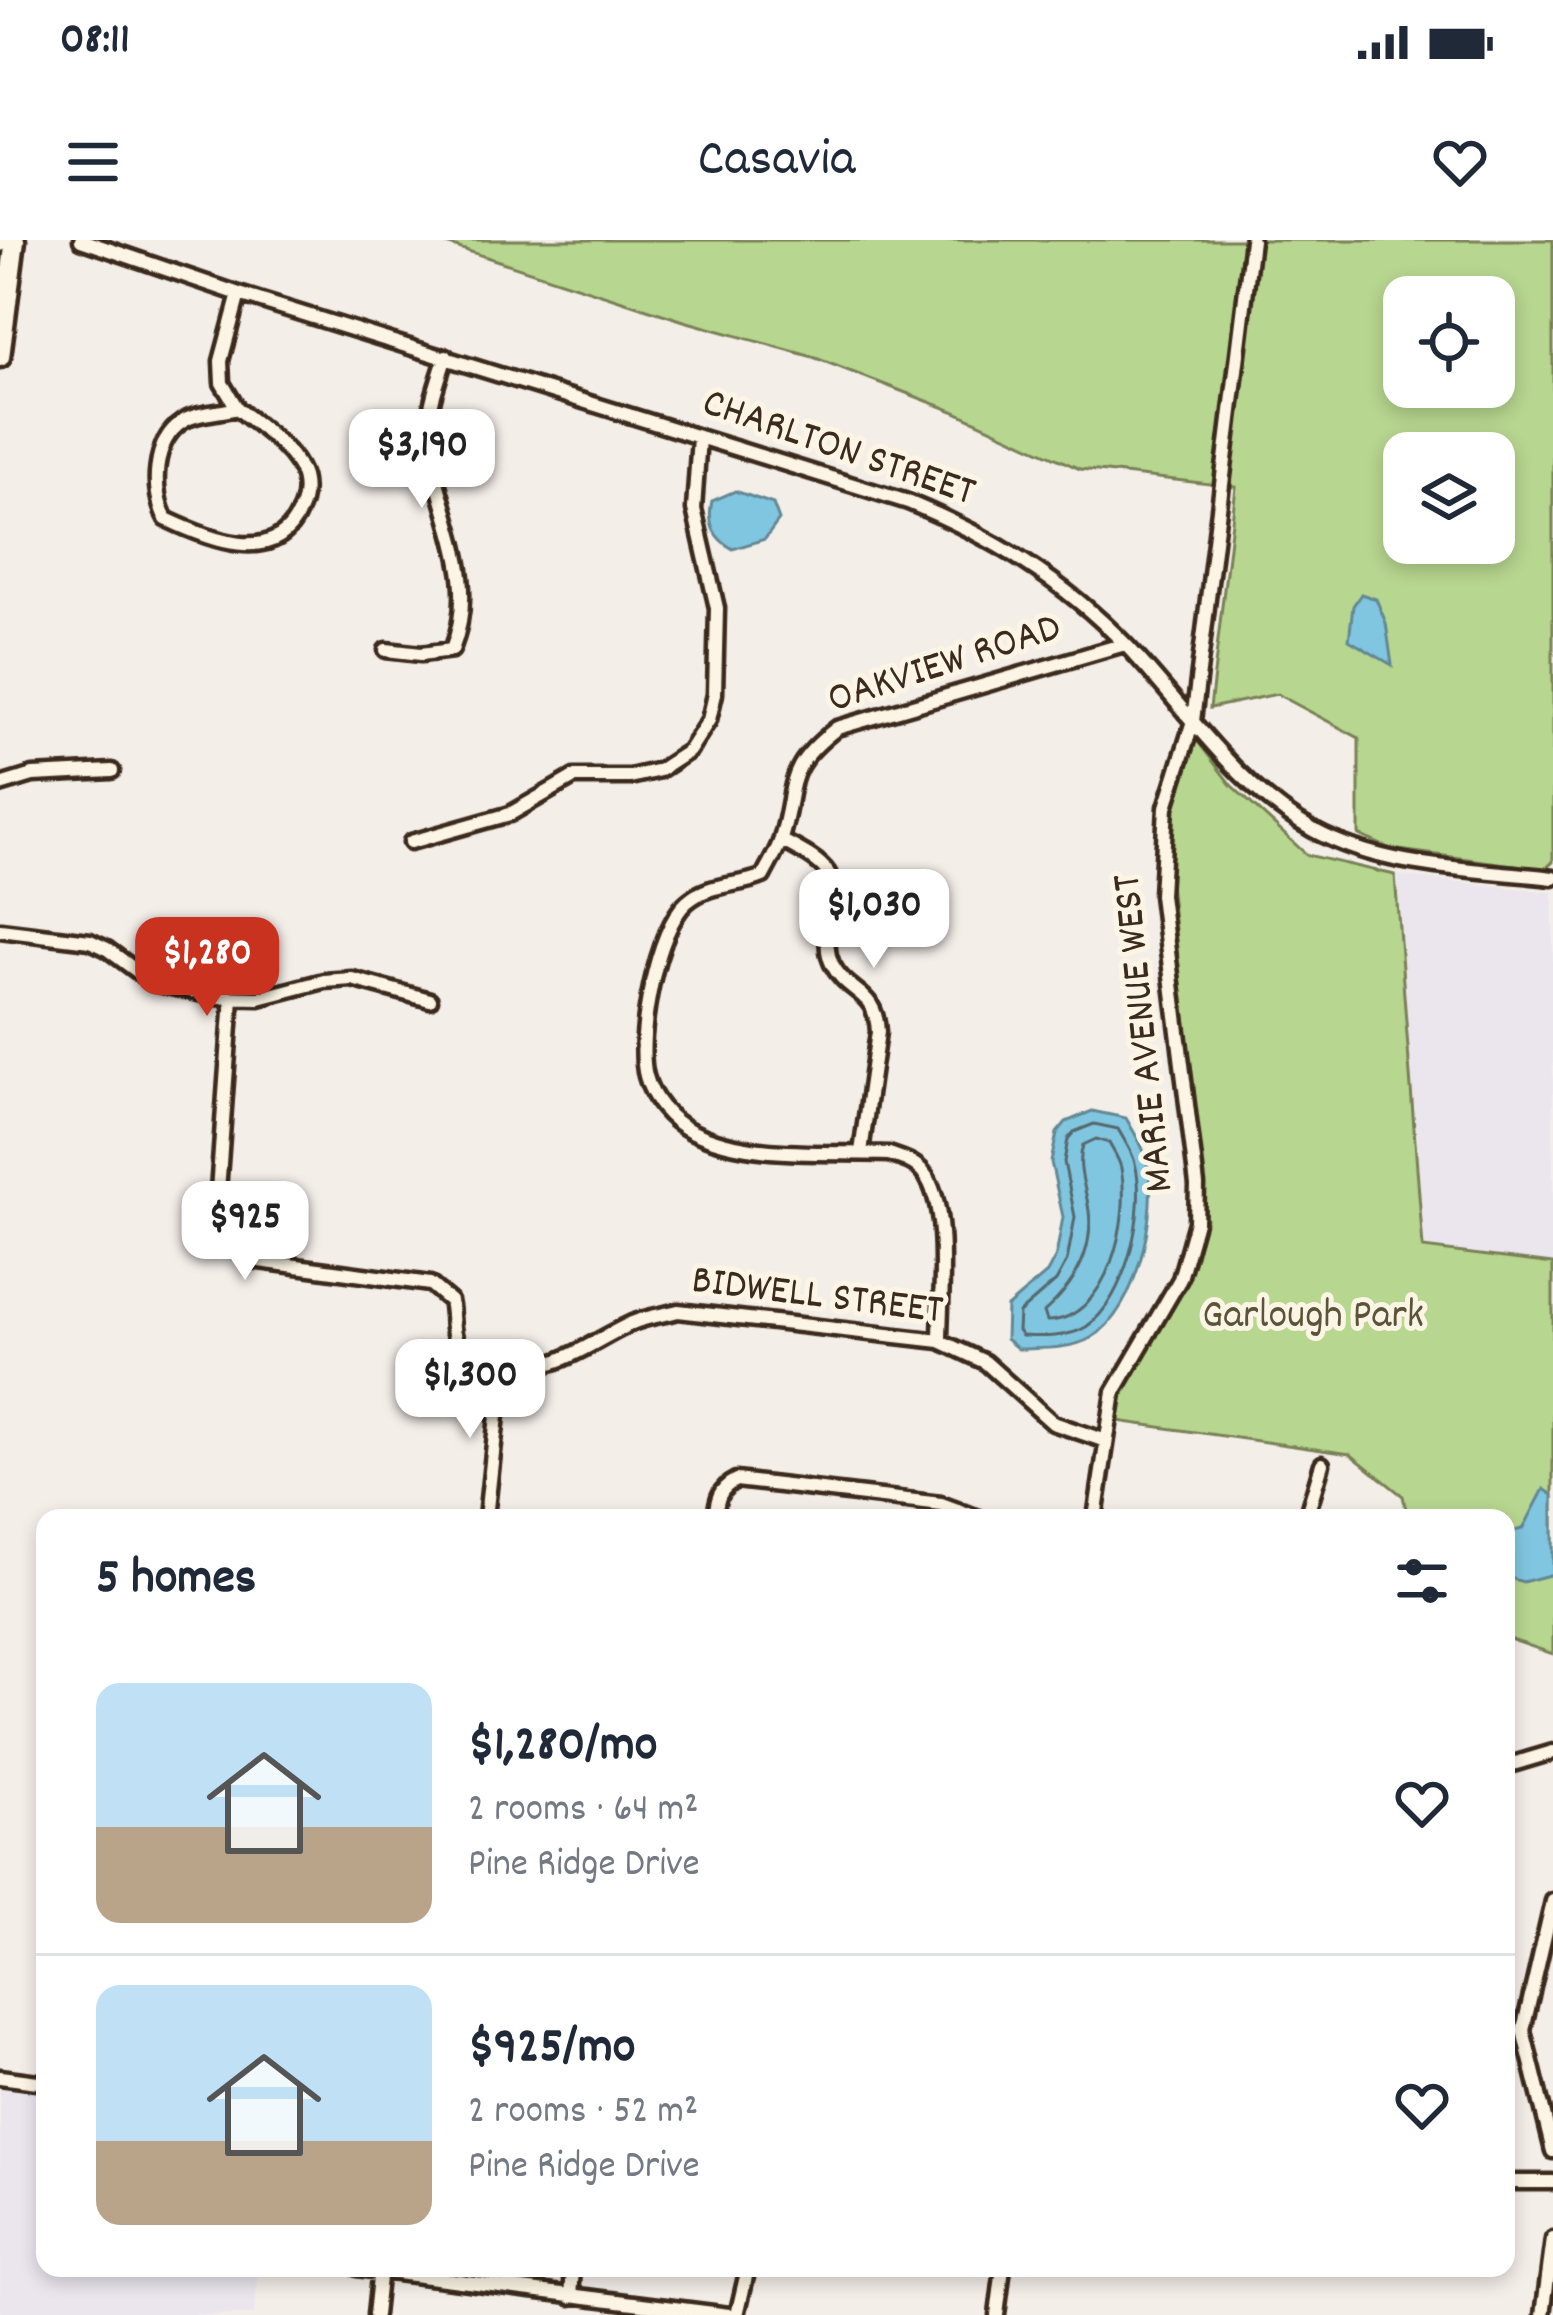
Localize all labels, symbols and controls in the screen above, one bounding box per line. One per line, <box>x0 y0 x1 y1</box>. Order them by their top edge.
text: 08:11 <box>60 10 130 74</box>
text: Casavia <box>698 124 855 201</box>
icon: menu <box>60 129 126 195</box>
icon: heart <box>1427 129 1493 195</box>
map controls <box>1383 276 1515 564</box>
button: locate <box>1383 276 1515 408</box>
street label: CHARLTON STREET <box>694 375 983 525</box>
pin: $3,190 <box>324 409 520 511</box>
text: $3,190 <box>376 420 468 475</box>
button: layers <box>1383 432 1515 564</box>
street label: OAKVIEW ROAD <box>821 600 1069 732</box>
pin: $1,030 <box>776 869 972 971</box>
street label: MARIE AVENUE WEST <box>1099 871 1193 1195</box>
text: $1,030 <box>826 880 922 935</box>
pin: $1,280 <box>109 917 305 1019</box>
text: $1,280 <box>162 928 252 983</box>
pin: $925 <box>174 1181 316 1283</box>
text: $925 <box>209 1192 281 1247</box>
street label: BIDWELL STREET <box>688 1253 946 1343</box>
park label: Garlough Park <box>1202 1288 1424 1348</box>
pin: $1,300 <box>372 1339 568 1441</box>
text: $1,300 <box>422 1350 518 1405</box>
text: 5 homes <box>96 1545 256 1617</box>
icon: filters <box>1389 1548 1455 1614</box>
text: $1,280/mo <box>468 1712 658 1784</box>
icon: home <box>192 1731 336 1875</box>
icon: heart <box>1389 1770 1455 1836</box>
text: 2 rooms · 64 m² <box>468 1784 698 1839</box>
text: Pine Ridge Drive <box>468 1839 700 1894</box>
text: $925/mo <box>468 2014 635 2086</box>
icon: home <box>192 2033 336 2177</box>
icon: heart <box>1389 2072 1455 2138</box>
text: 2 rooms · 52 m² <box>468 2086 698 2141</box>
text: Pine Ridge Drive <box>468 2141 700 2196</box>

